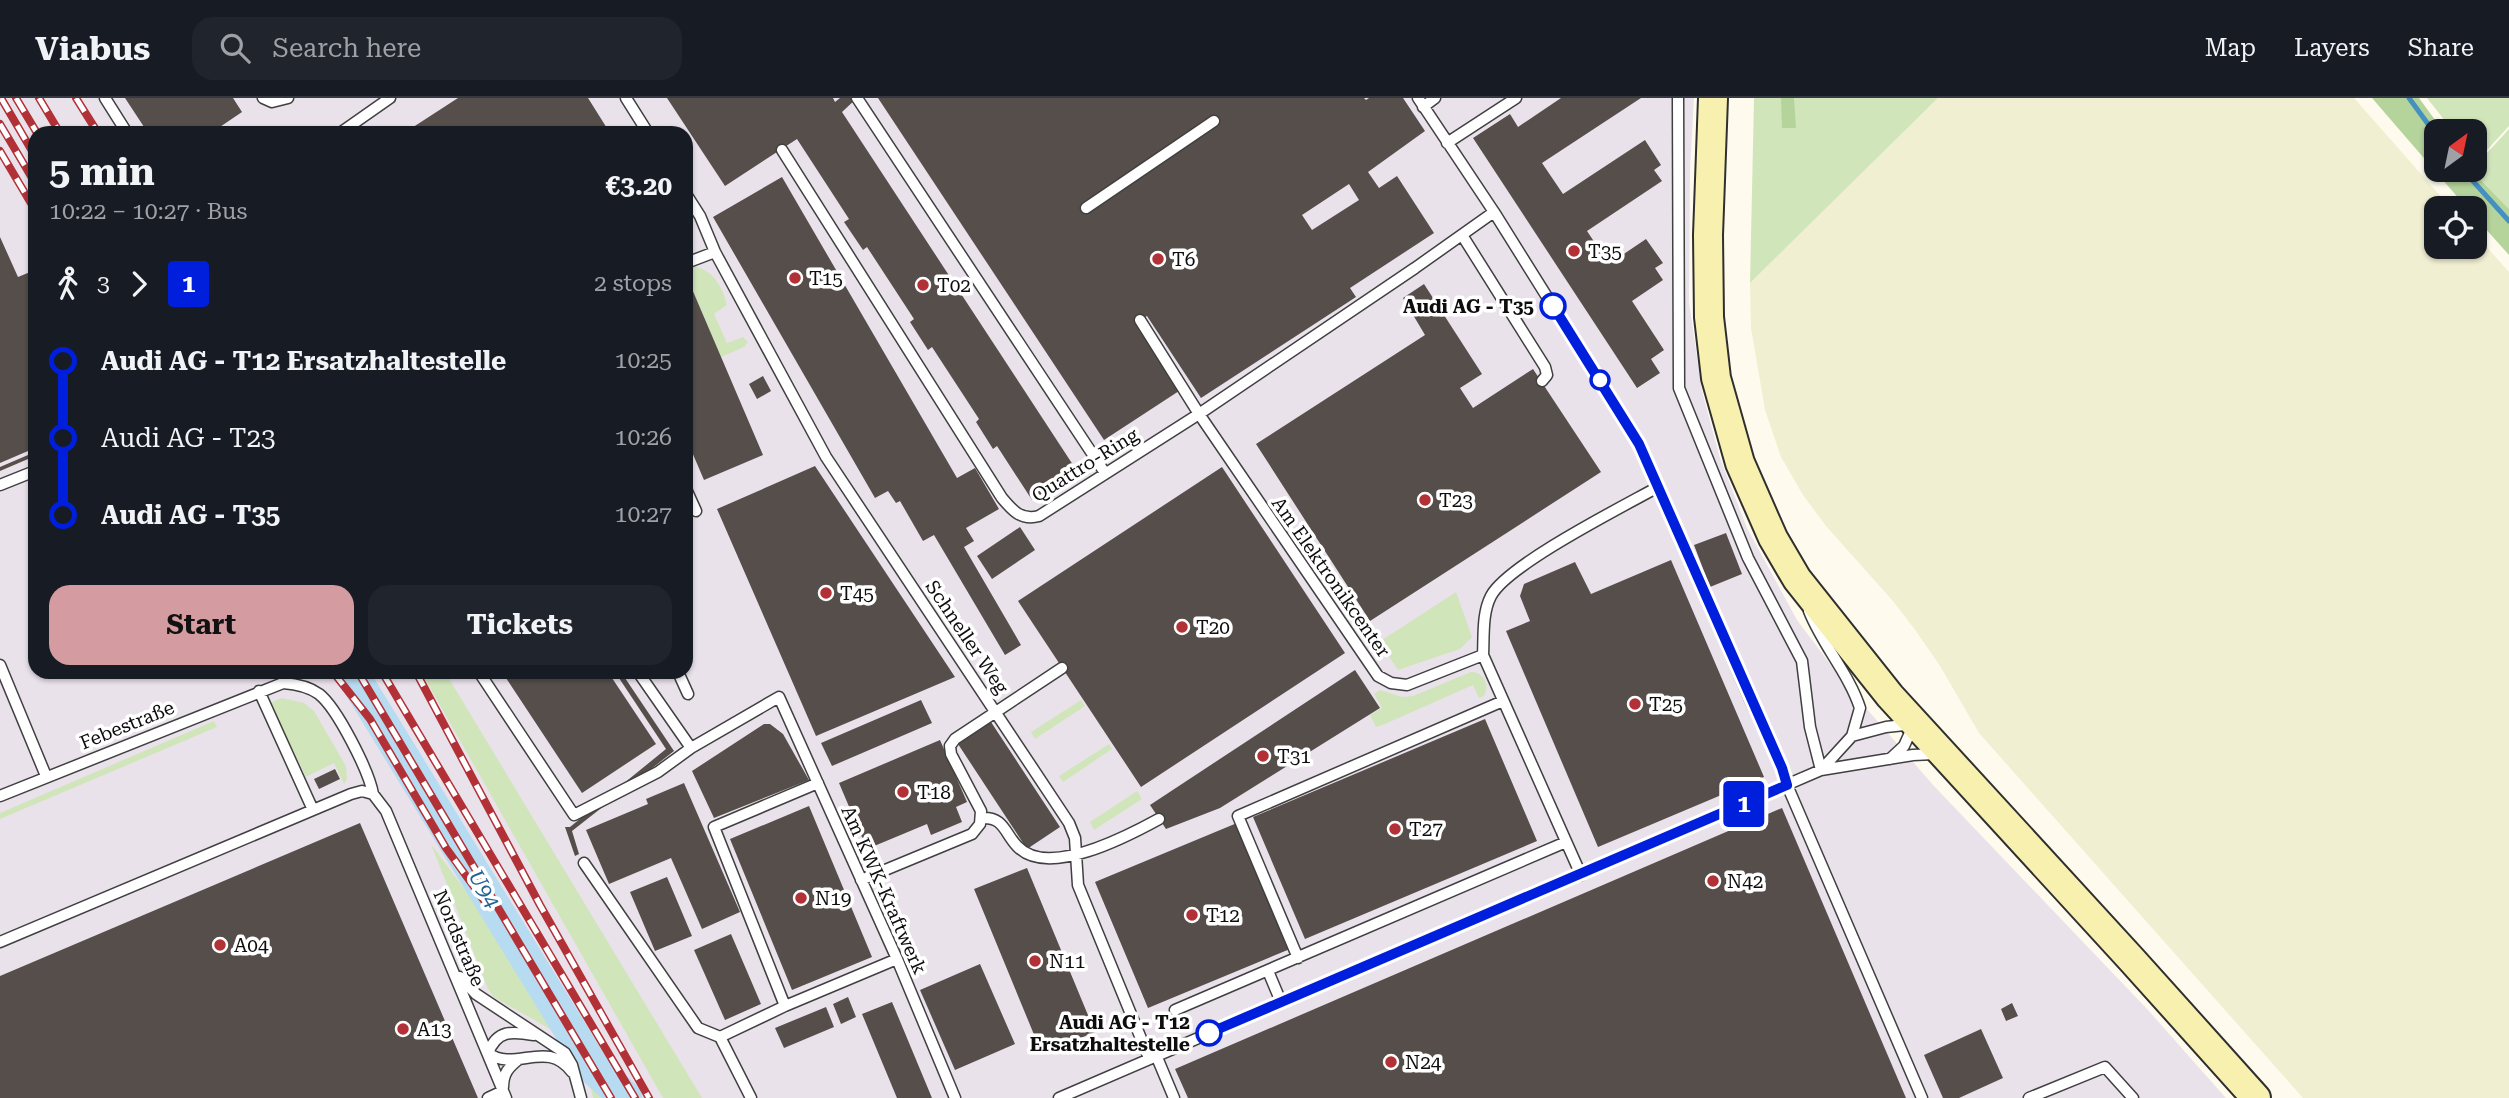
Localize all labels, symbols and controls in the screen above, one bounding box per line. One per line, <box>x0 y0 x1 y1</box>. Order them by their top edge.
search box <box>192 17 682 80</box>
text: Viabus <box>35 29 150 68</box>
icon: search <box>216 29 254 67</box>
text: Search here <box>272 33 421 63</box>
text: Map <box>2205 34 2256 62</box>
text: Layers <box>2294 34 2370 62</box>
text: Share <box>2408 34 2474 62</box>
north arrow <box>2424 119 2487 182</box>
map controls <box>2424 119 2487 259</box>
text: 5 min <box>49 150 155 194</box>
text: €3.20 <box>606 171 672 201</box>
button: locate <box>2424 196 2487 259</box>
text: 10:22 – 10:27 · Bus <box>49 198 247 225</box>
place label: T35 <box>1588 240 1622 263</box>
marker: T35 <box>1566 243 1582 259</box>
place label: T6 <box>1172 248 1195 271</box>
marker: T6 <box>1150 251 1166 267</box>
icon: walk <box>49 265 87 303</box>
icon: forward <box>120 265 158 303</box>
place label: T15 <box>809 267 843 290</box>
text: 3 <box>97 270 110 297</box>
text: 1 <box>182 270 195 298</box>
text: 2 stops <box>594 270 672 297</box>
marker: T15 <box>787 270 803 286</box>
place label: T02 <box>937 274 971 297</box>
marker: T02 <box>915 277 931 293</box>
marker: Audi AG - T35 <box>1540 293 1566 319</box>
place label: Audi AG - T35 <box>1403 295 1534 318</box>
text: Audi AG - T12 Ersatzhaltestelle <box>101 346 506 376</box>
text: 10:25 <box>615 347 672 374</box>
unlabelled marker <box>1590 370 1610 390</box>
text: Audi AG - T23 <box>101 423 276 453</box>
street label: Quattro-Ring <box>1027 423 1143 507</box>
text: 10:26 <box>615 424 672 451</box>
place label: T23 <box>1439 489 1473 512</box>
street label: Am Elektronikcenter <box>1267 492 1395 662</box>
marker: T23 <box>1417 492 1433 508</box>
text: Audi AG - T35 <box>101 500 280 530</box>
text: 10:27 <box>615 501 672 528</box>
street label: Schneller Weg <box>921 576 1014 698</box>
place label: T45 <box>840 582 874 605</box>
button: Start <box>49 585 354 665</box>
button: Tickets <box>368 585 672 665</box>
marker: T45 <box>818 585 834 601</box>
place label: T20 <box>1196 616 1230 639</box>
marker: T20 <box>1174 619 1190 635</box>
place label: T25 <box>1649 693 1683 716</box>
street label: Febestraße <box>76 696 178 754</box>
marker: T25 <box>1627 696 1643 712</box>
place label: T31 <box>1277 745 1311 768</box>
marker: T31 <box>1255 748 1271 764</box>
place label: T18 <box>917 781 951 804</box>
line badge: 1 <box>1721 781 1767 827</box>
marker: T18 <box>895 784 911 800</box>
text: 1 <box>1737 790 1751 818</box>
street label: Am KWK-Kraftwerk <box>836 802 932 978</box>
place label: T27 <box>1409 818 1443 841</box>
marker: T27 <box>1387 821 1403 837</box>
water label: U94 <box>463 866 505 913</box>
place label: N42 <box>1727 870 1763 893</box>
marker: N42 <box>1705 873 1721 889</box>
street label: Nordstraße <box>428 886 490 990</box>
place label: N19 <box>815 887 851 910</box>
marker: N19 <box>793 890 809 906</box>
place label: T12 <box>1206 904 1240 927</box>
marker: T12 <box>1184 907 1200 923</box>
place label: A04 <box>234 934 269 957</box>
marker: A04 <box>212 937 228 953</box>
place label: N11 <box>1049 950 1085 973</box>
marker: N11 <box>1027 953 1043 969</box>
place label: Audi AG - T12 Ersatzhaltestelle <box>1030 1011 1190 1056</box>
place label: A13 <box>417 1018 452 1041</box>
marker: Audi AG - T12 Ersatzhaltestelle <box>1196 1020 1222 1046</box>
marker: A13 <box>395 1021 411 1037</box>
place label: N24 <box>1405 1051 1442 1074</box>
marker: N24 <box>1383 1054 1399 1070</box>

